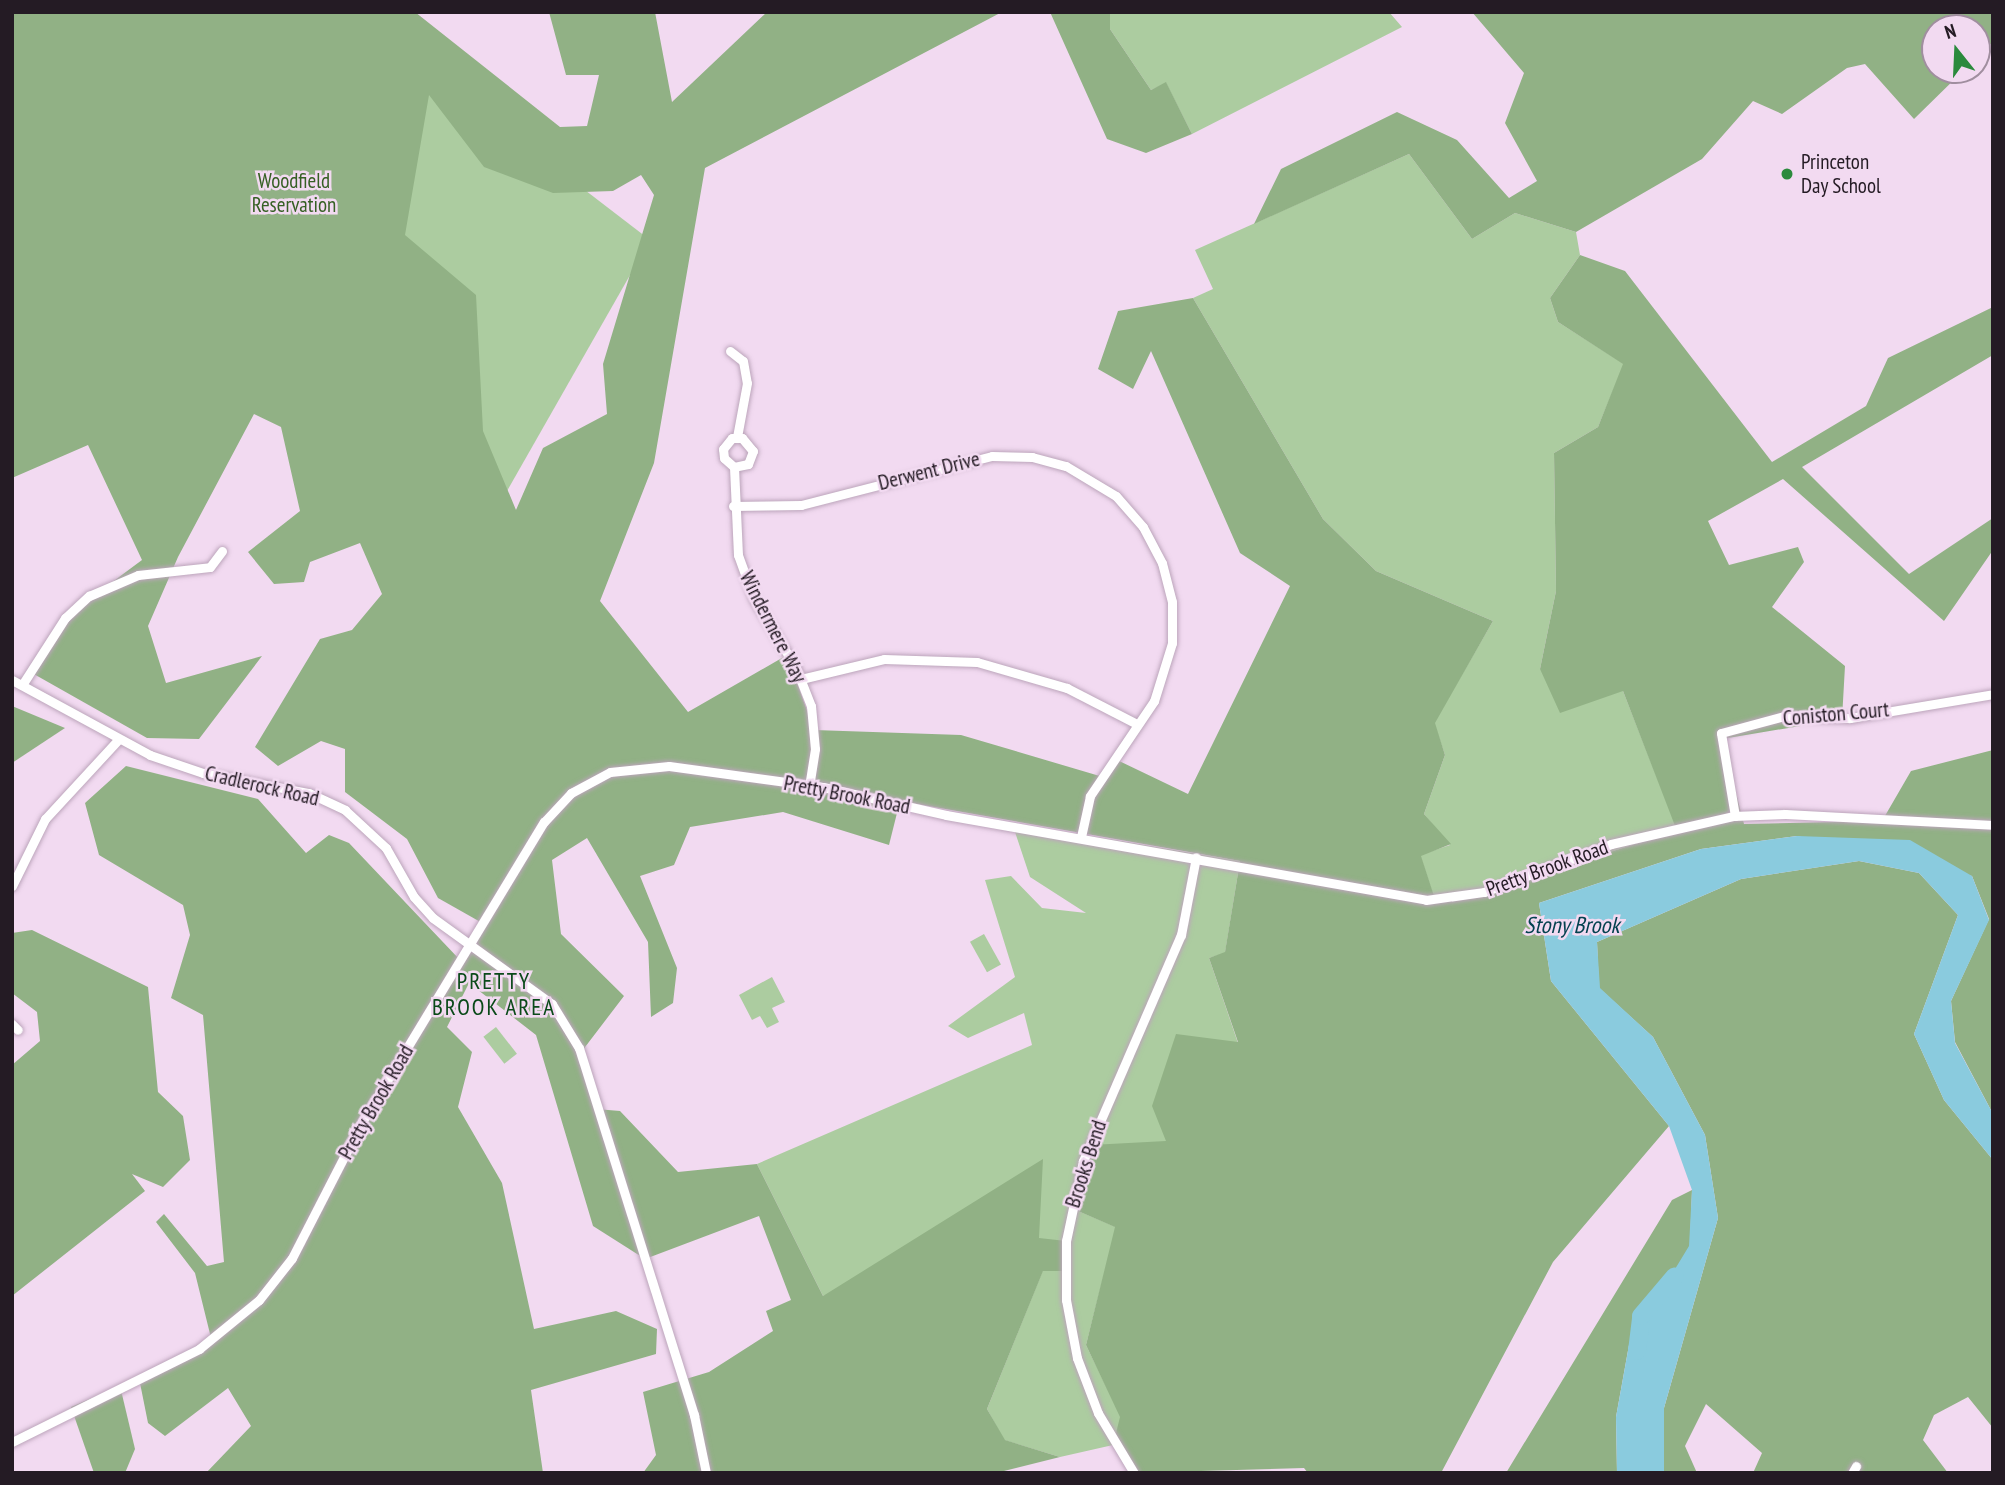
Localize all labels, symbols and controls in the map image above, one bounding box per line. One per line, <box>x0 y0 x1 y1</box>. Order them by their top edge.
north arrow <box>1921 14 1991 84</box>
text: N <box>1942 18 1959 44</box>
place label: Princeton Day School <box>1801 149 1882 199</box>
marker: Princeton Day School <box>1779 166 1795 182</box>
park label: Woodfield Reservation <box>252 168 336 218</box>
street label: Derwent Drive <box>876 446 982 496</box>
street label: Windermere Way <box>734 567 812 687</box>
street label: Coniston Court <box>1782 697 1890 731</box>
street label: Cradlerock Road <box>202 761 322 811</box>
street label: Pretty Brook Road <box>781 770 913 820</box>
street label: Pretty Brook Road <box>1482 834 1612 902</box>
water label: Stony Brook <box>1524 911 1620 939</box>
district label: PRETTY BROOK AREA <box>433 967 555 1021</box>
street label: Pretty Brook Road <box>333 1040 419 1164</box>
street label: Brooks Bend <box>1060 1117 1112 1211</box>

